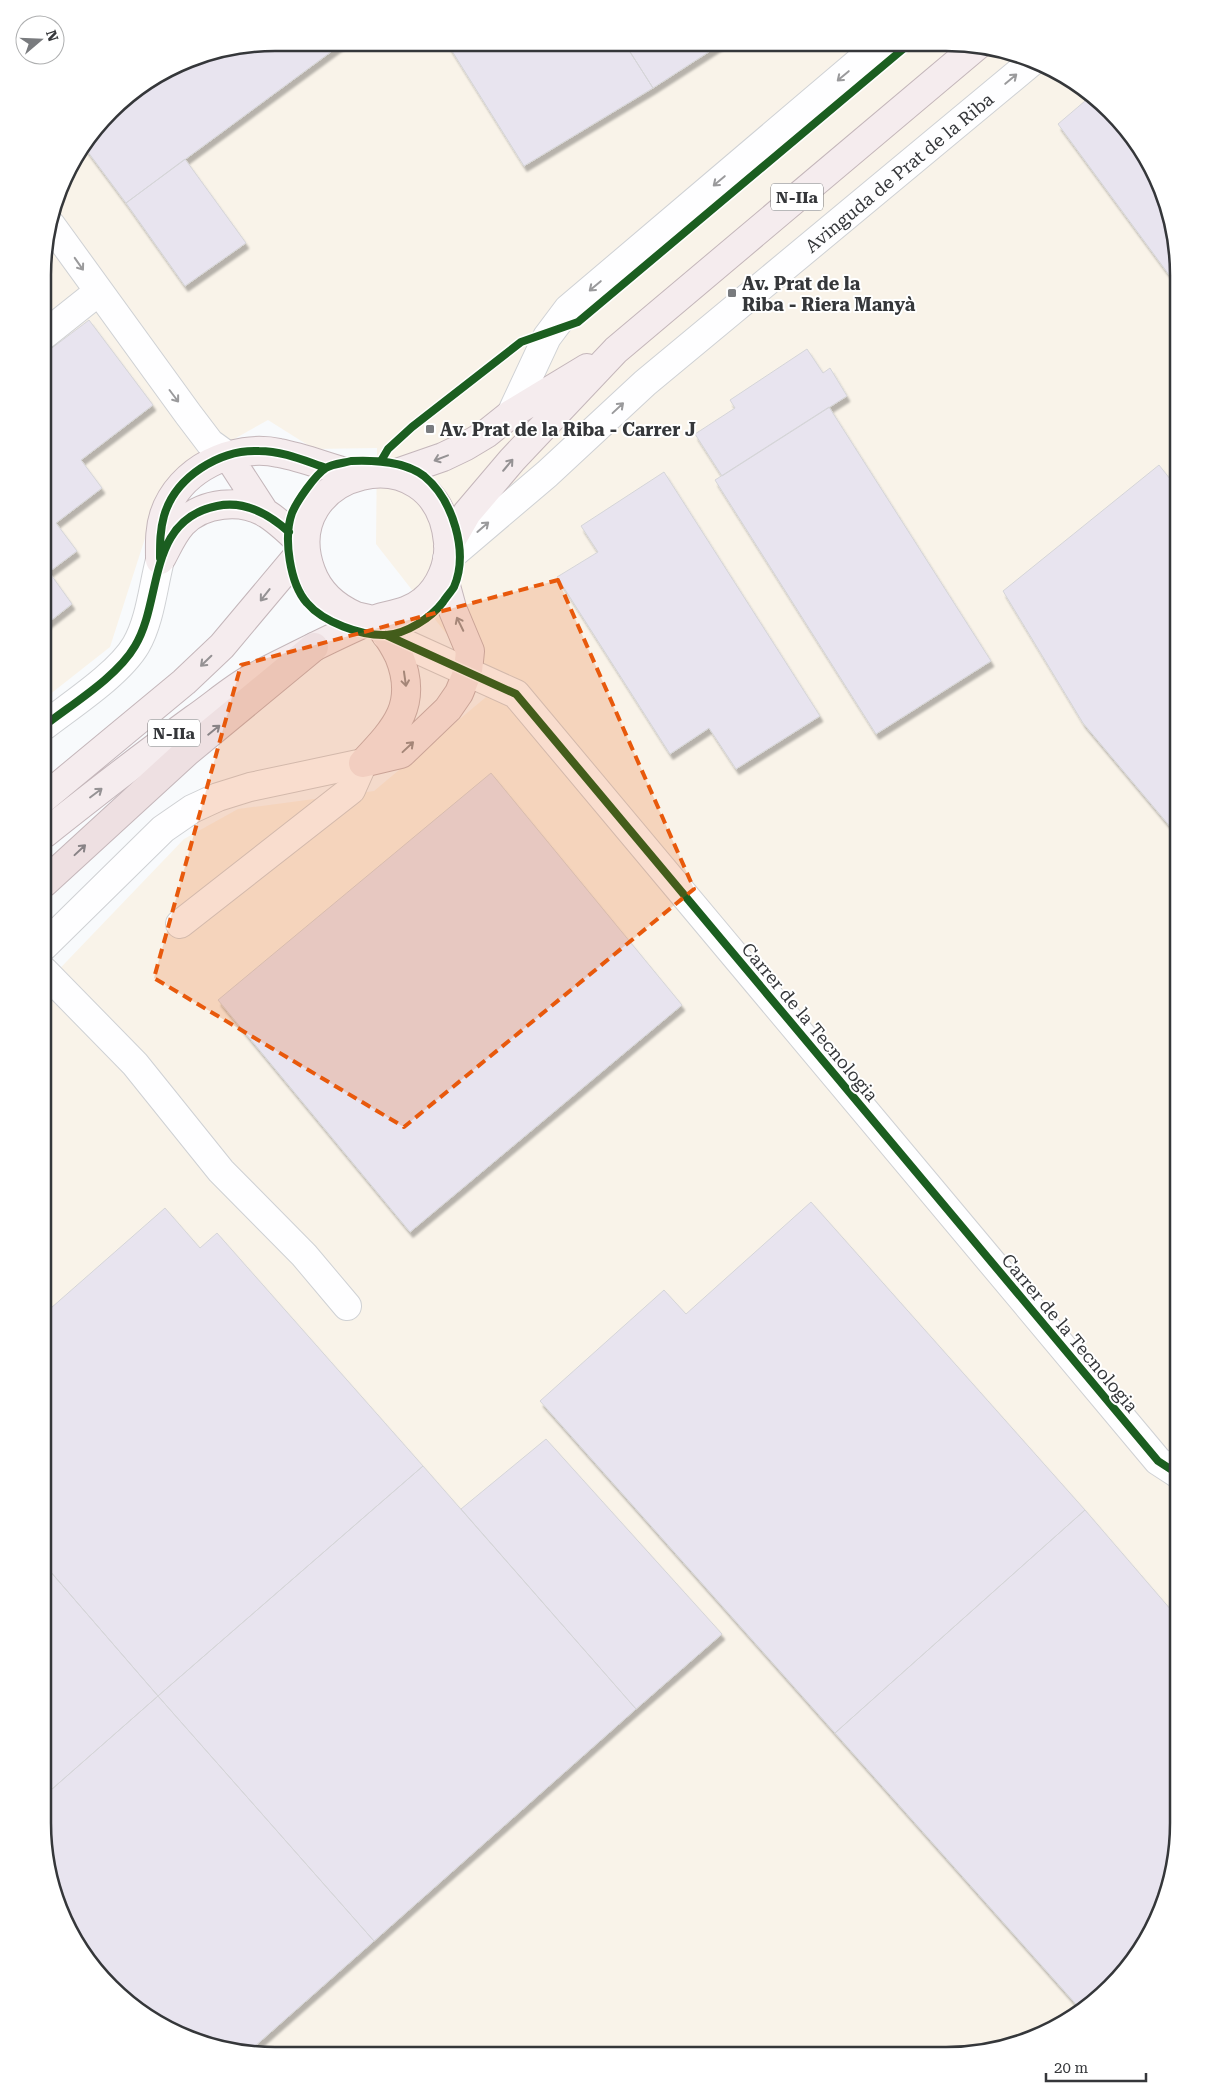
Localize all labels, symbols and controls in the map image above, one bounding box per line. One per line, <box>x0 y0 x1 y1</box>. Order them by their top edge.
north arrow <box>15 15 65 65</box>
text: N <box>43 28 62 44</box>
one-way arrow <box>836 70 849 81</box>
one-way arrow <box>1004 73 1017 84</box>
street label: Avinguda de Prat de la Riba <box>801 88 997 256</box>
one-way arrow <box>712 175 725 186</box>
road number: N-IIa <box>771 183 823 210</box>
one-way arrow <box>74 257 84 271</box>
place label: Av. Prat de la Riba - Riera Manyà <box>742 273 916 315</box>
one-way arrow <box>589 280 602 291</box>
marker: Av. Prat de la Riba - Riera Manyà <box>726 287 738 299</box>
one-way arrow <box>169 389 180 402</box>
one-way arrow <box>612 402 625 414</box>
place label: Av. Prat de la Riba - Carrer J <box>440 419 696 440</box>
marker: Av. Prat de la Riba - Carrer J <box>424 423 436 435</box>
one-way arrow <box>433 454 449 463</box>
one-way arrow <box>502 459 513 472</box>
one-way arrow <box>477 521 490 533</box>
one-way arrow <box>260 588 271 601</box>
one-way arrow <box>455 617 464 632</box>
one-way arrow <box>200 655 212 667</box>
one-way arrow <box>400 671 410 687</box>
road number: N-IIa <box>148 720 200 746</box>
one-way arrow <box>207 724 220 735</box>
one-way arrow <box>401 741 414 753</box>
one-way arrow <box>89 788 103 798</box>
one-way arrow <box>73 844 86 856</box>
street label: Carrer de la Tecnologia <box>737 938 883 1106</box>
street label: Carrer de la Tecnologia <box>997 1249 1143 1417</box>
scale bar <box>1046 2050 1146 2082</box>
text: 20 m <box>1054 2059 1089 2077</box>

